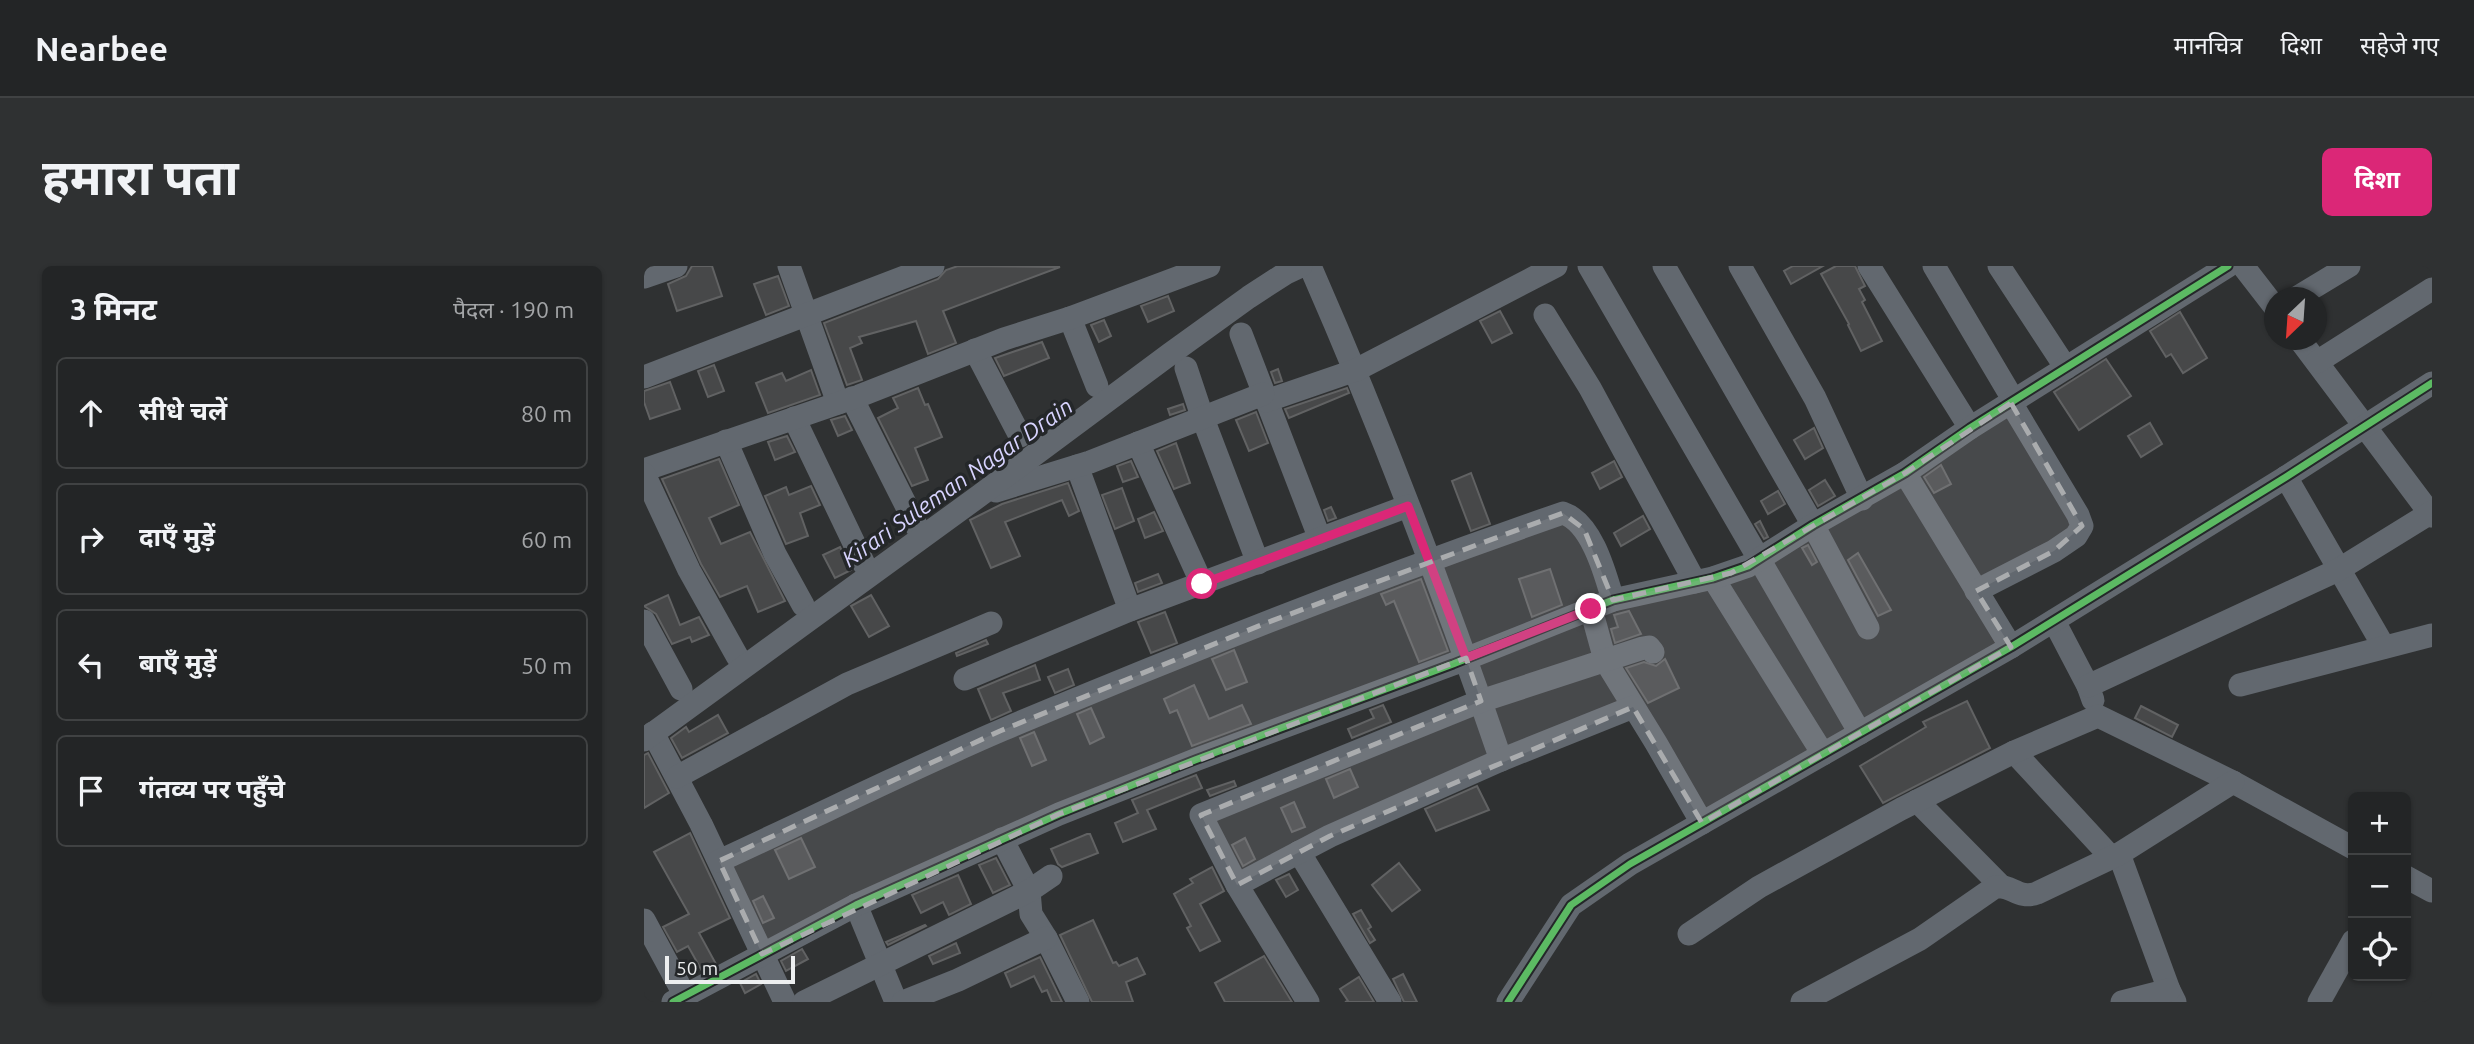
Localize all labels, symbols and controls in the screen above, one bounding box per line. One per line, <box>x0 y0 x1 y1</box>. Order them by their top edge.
text: Nearbee <box>35 30 168 67</box>
text: मानचित्र <box>2174 32 2242 59</box>
text: दिशा <box>2280 32 2322 59</box>
text: सहेजे गए <box>2360 32 2439 59</box>
button: दिशा <box>2322 148 2432 216</box>
text: हमारा पता <box>42 149 239 204</box>
north arrow <box>2264 287 2327 350</box>
text: 3 मिनट <box>70 292 157 326</box>
text: पैदल · 190 m <box>453 297 574 322</box>
water label: Kirari Suleman Nagar Drain <box>837 393 1077 571</box>
icon: ahead <box>72 394 110 432</box>
text: सीधे चलें <box>139 396 227 425</box>
text: 80 m <box>521 401 572 426</box>
icon: right <box>72 520 110 558</box>
text: दाएँ मुड़ें <box>139 522 215 551</box>
text: 60 m <box>521 527 572 552</box>
route start <box>1186 568 1217 599</box>
route end <box>1575 593 1606 624</box>
icon: left <box>72 646 110 684</box>
text: बाएँ मुड़ें <box>139 648 216 677</box>
text: 50 m <box>521 653 572 678</box>
icon: arrive <box>72 772 110 810</box>
text: गंतव्य पर पहुँचे <box>139 774 285 803</box>
map controls <box>2348 792 2411 981</box>
button: + <box>2348 792 2411 855</box>
button: − <box>2348 855 2411 918</box>
button: locate <box>2348 918 2411 981</box>
scale bar <box>665 953 794 985</box>
text: 50 m <box>676 957 718 979</box>

